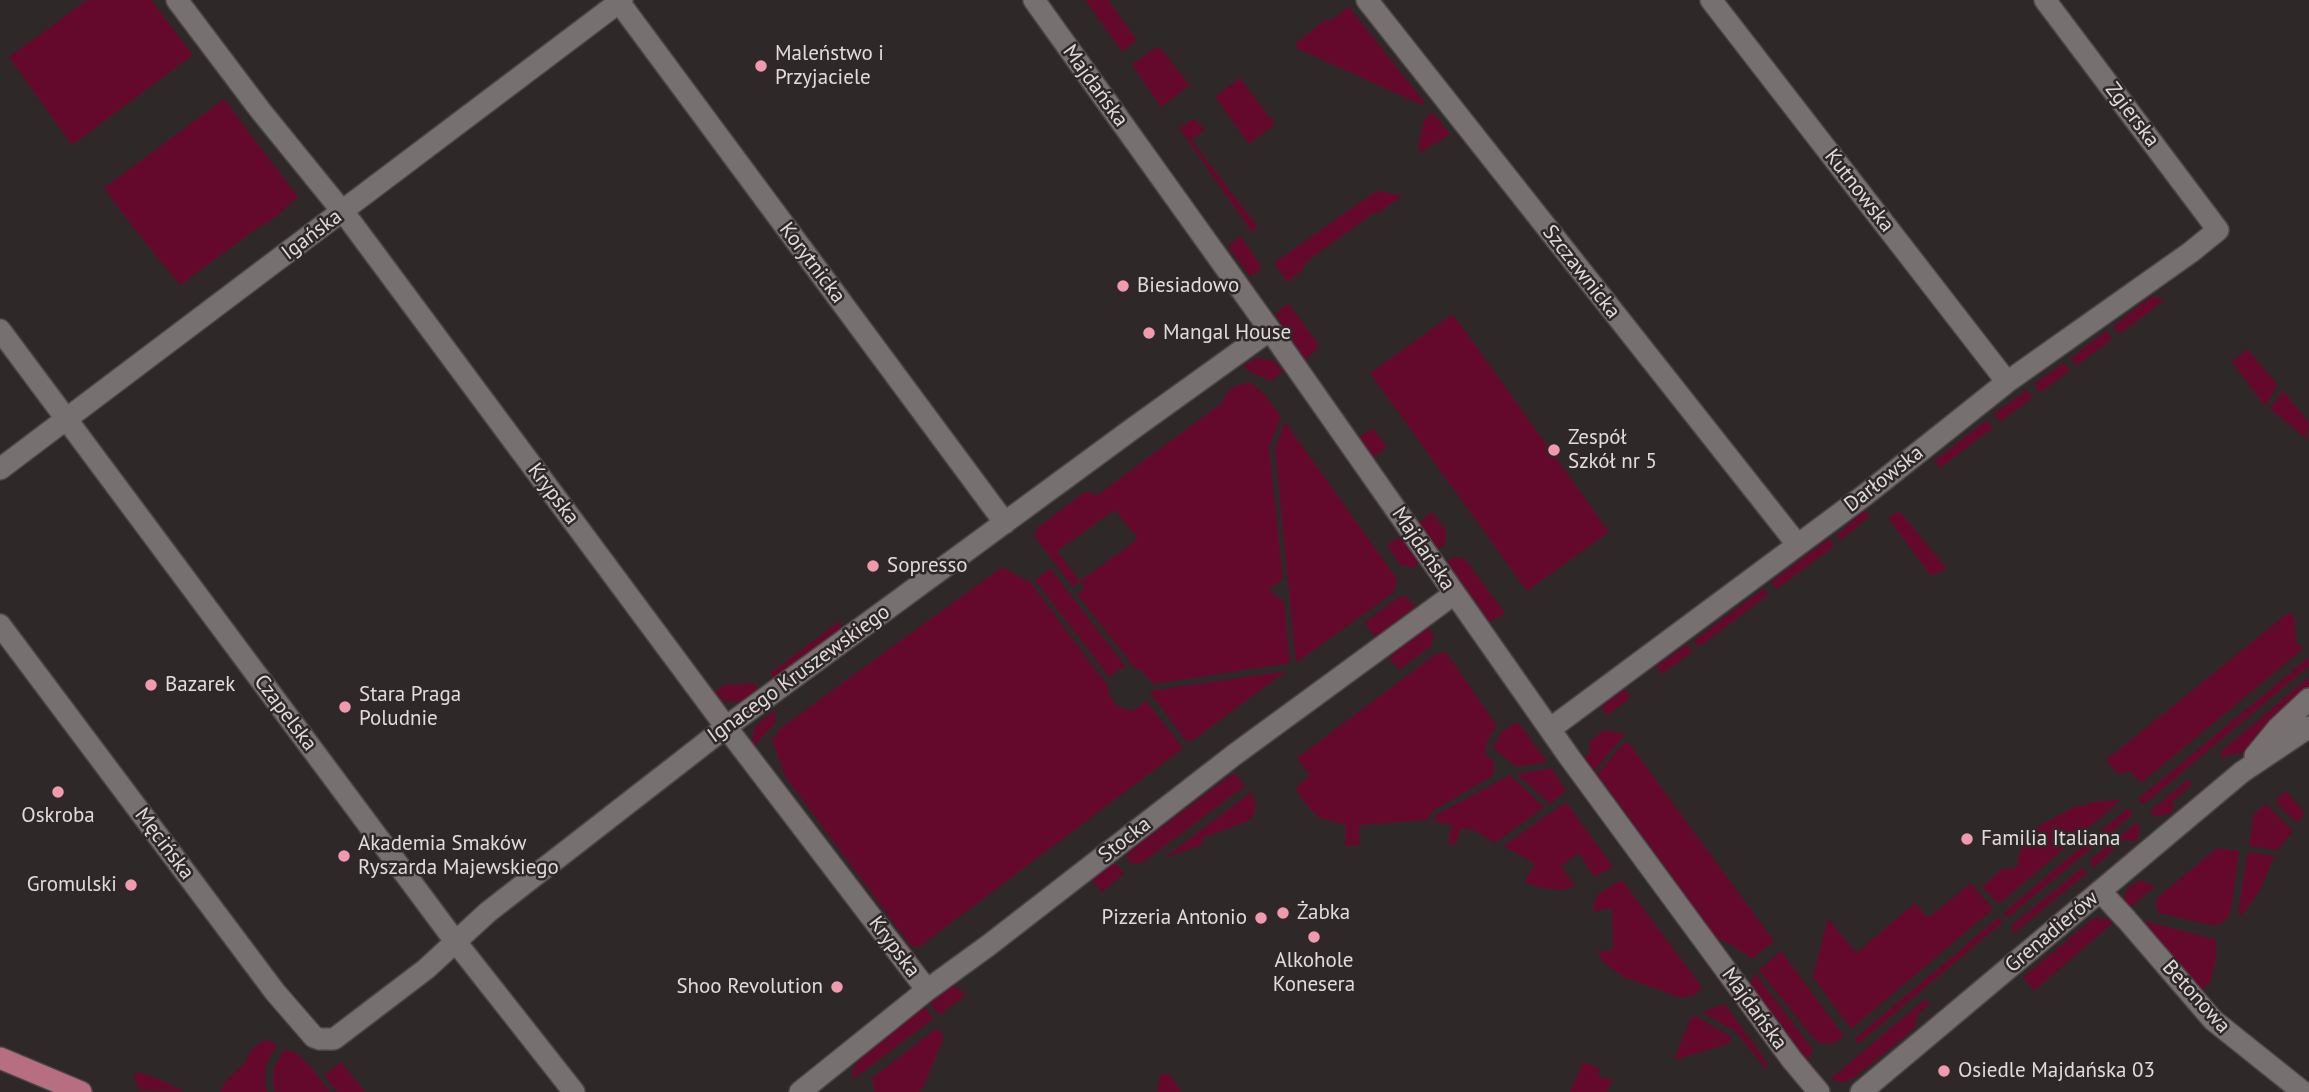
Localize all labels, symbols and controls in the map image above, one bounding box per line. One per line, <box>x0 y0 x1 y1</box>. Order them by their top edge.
street label: Majdańska <box>1057 40 1133 132</box>
place label: Maleństwo i Przyjaciele <box>775 41 884 91</box>
marker: Maleństwo i Przyjaciele <box>753 58 769 74</box>
street label: Zgierska <box>2100 78 2164 152</box>
street label: Kutnowska <box>1819 145 1899 237</box>
street label: Igańska <box>277 204 347 266</box>
street label: Korytnicka <box>774 218 850 308</box>
street label: Szczawnicka <box>1537 220 1625 324</box>
place label: Biesiadowo <box>1137 273 1239 299</box>
marker: Biesiadowo <box>1115 278 1131 294</box>
place label: Mangal House <box>1163 320 1291 346</box>
marker: Mangal House <box>1141 325 1157 341</box>
place label: Zespół Szkół nr 5 <box>1568 425 1657 475</box>
street label: Darłowska <box>1840 440 1928 518</box>
marker: Zespół Szkół nr 5 <box>1546 442 1562 458</box>
street label: Krypska <box>522 459 584 529</box>
street label: Majdańska <box>1386 503 1460 595</box>
place label: Sopresso <box>887 553 968 579</box>
marker: Sopresso <box>865 558 881 574</box>
street label: Ignacego Kruszewskiego <box>703 600 895 748</box>
street label: Czapelska <box>248 670 322 756</box>
place label: Bazarek <box>165 672 235 698</box>
marker: Bazarek <box>143 677 159 693</box>
place label: Stara Praga Poludnie <box>359 682 461 732</box>
marker: Stara Praga Poludnie <box>337 699 353 715</box>
marker: Oskroba <box>50 784 66 800</box>
place label: Oskroba <box>21 803 95 829</box>
street label: Męcińska <box>129 803 199 885</box>
street label: Stocka <box>1094 812 1156 868</box>
place label: Familia Italiana <box>1981 826 2120 852</box>
place label: Akademia Smaków Ryszarda Majewskiego <box>358 831 559 881</box>
marker: Familia Italiana <box>1959 831 1975 847</box>
marker: Akademia Smaków Ryszarda Majewskiego <box>336 848 352 864</box>
place label: Gromulski <box>27 872 117 898</box>
marker: Gromulski <box>123 877 139 893</box>
street label: Grenadierów <box>2000 886 2104 978</box>
place label: Żabka <box>1297 900 1350 926</box>
place label: Pizzeria Antonio <box>1101 905 1247 931</box>
marker: Żabka <box>1275 905 1291 921</box>
marker: Pizzeria Antonio <box>1253 910 1269 926</box>
street label: Krypska <box>863 912 925 982</box>
marker: Alkohole Konesera <box>1306 929 1322 945</box>
place label: Alkohole Konesera <box>1273 948 1355 998</box>
street label: Betonowa <box>2157 955 2235 1039</box>
street label: Majdańska <box>1716 963 1792 1055</box>
place label: Shoo Revolution <box>676 974 823 1000</box>
marker: Shoo Revolution <box>829 979 845 995</box>
place label: Osiedle Majdańska 03 <box>1958 1058 2155 1084</box>
marker: Osiedle Majdańska 03 <box>1936 1063 1952 1079</box>

